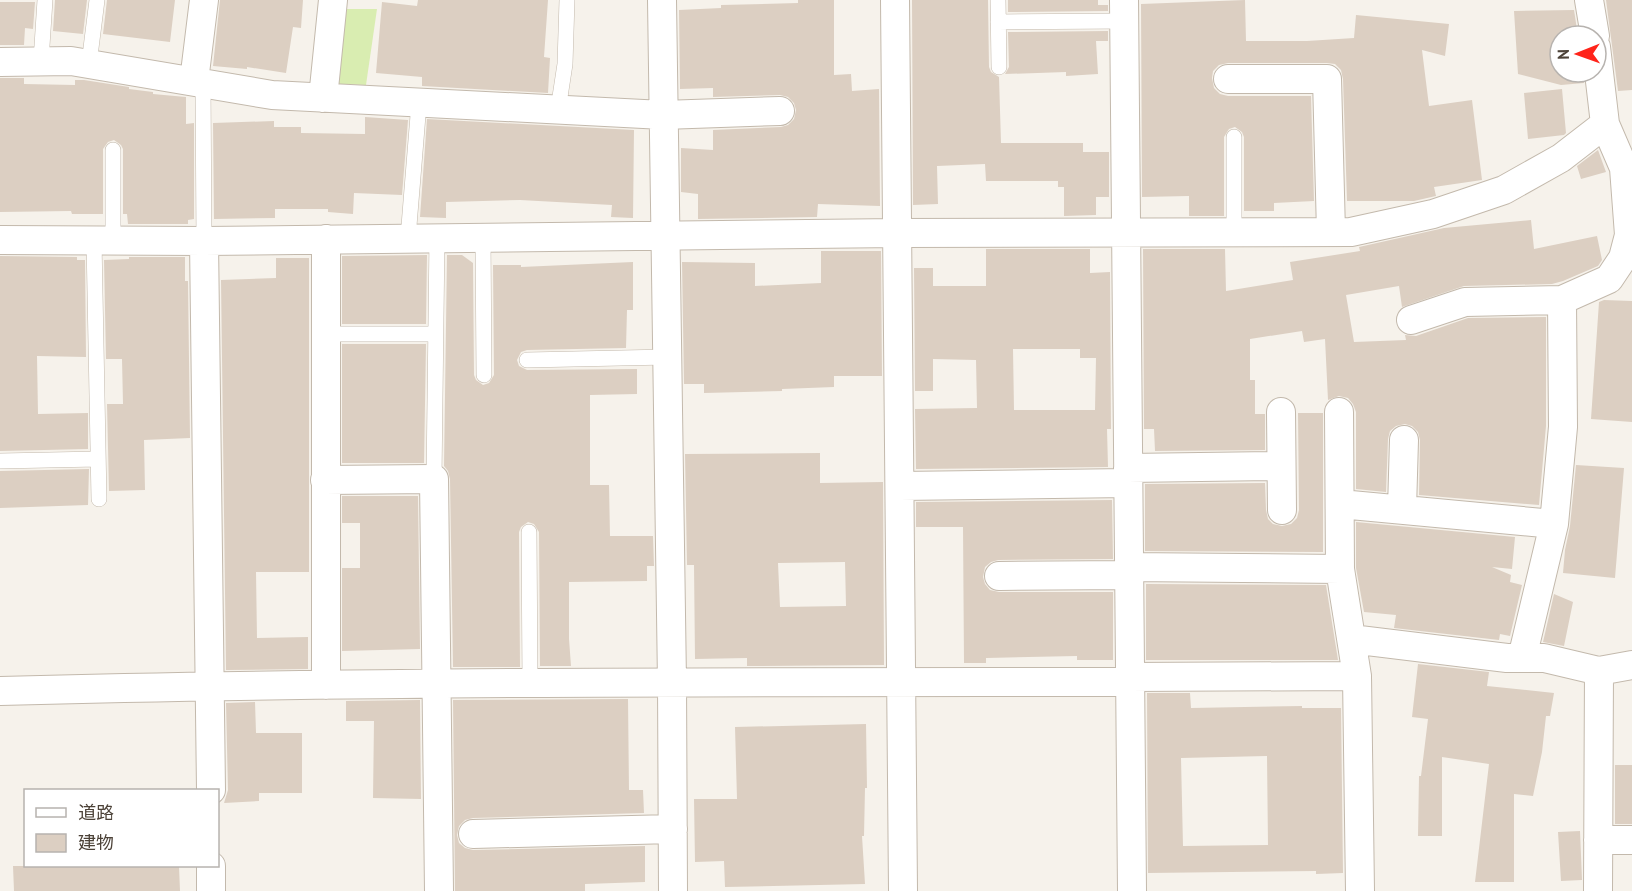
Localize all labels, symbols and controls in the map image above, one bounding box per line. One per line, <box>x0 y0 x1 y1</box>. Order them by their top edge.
north arrow <box>1548 24 1608 84</box>
text: N <box>1553 49 1573 60</box>
legend <box>24 789 219 867</box>
text: 道路 <box>78 801 114 824</box>
text: 建物 <box>78 831 114 854</box>

